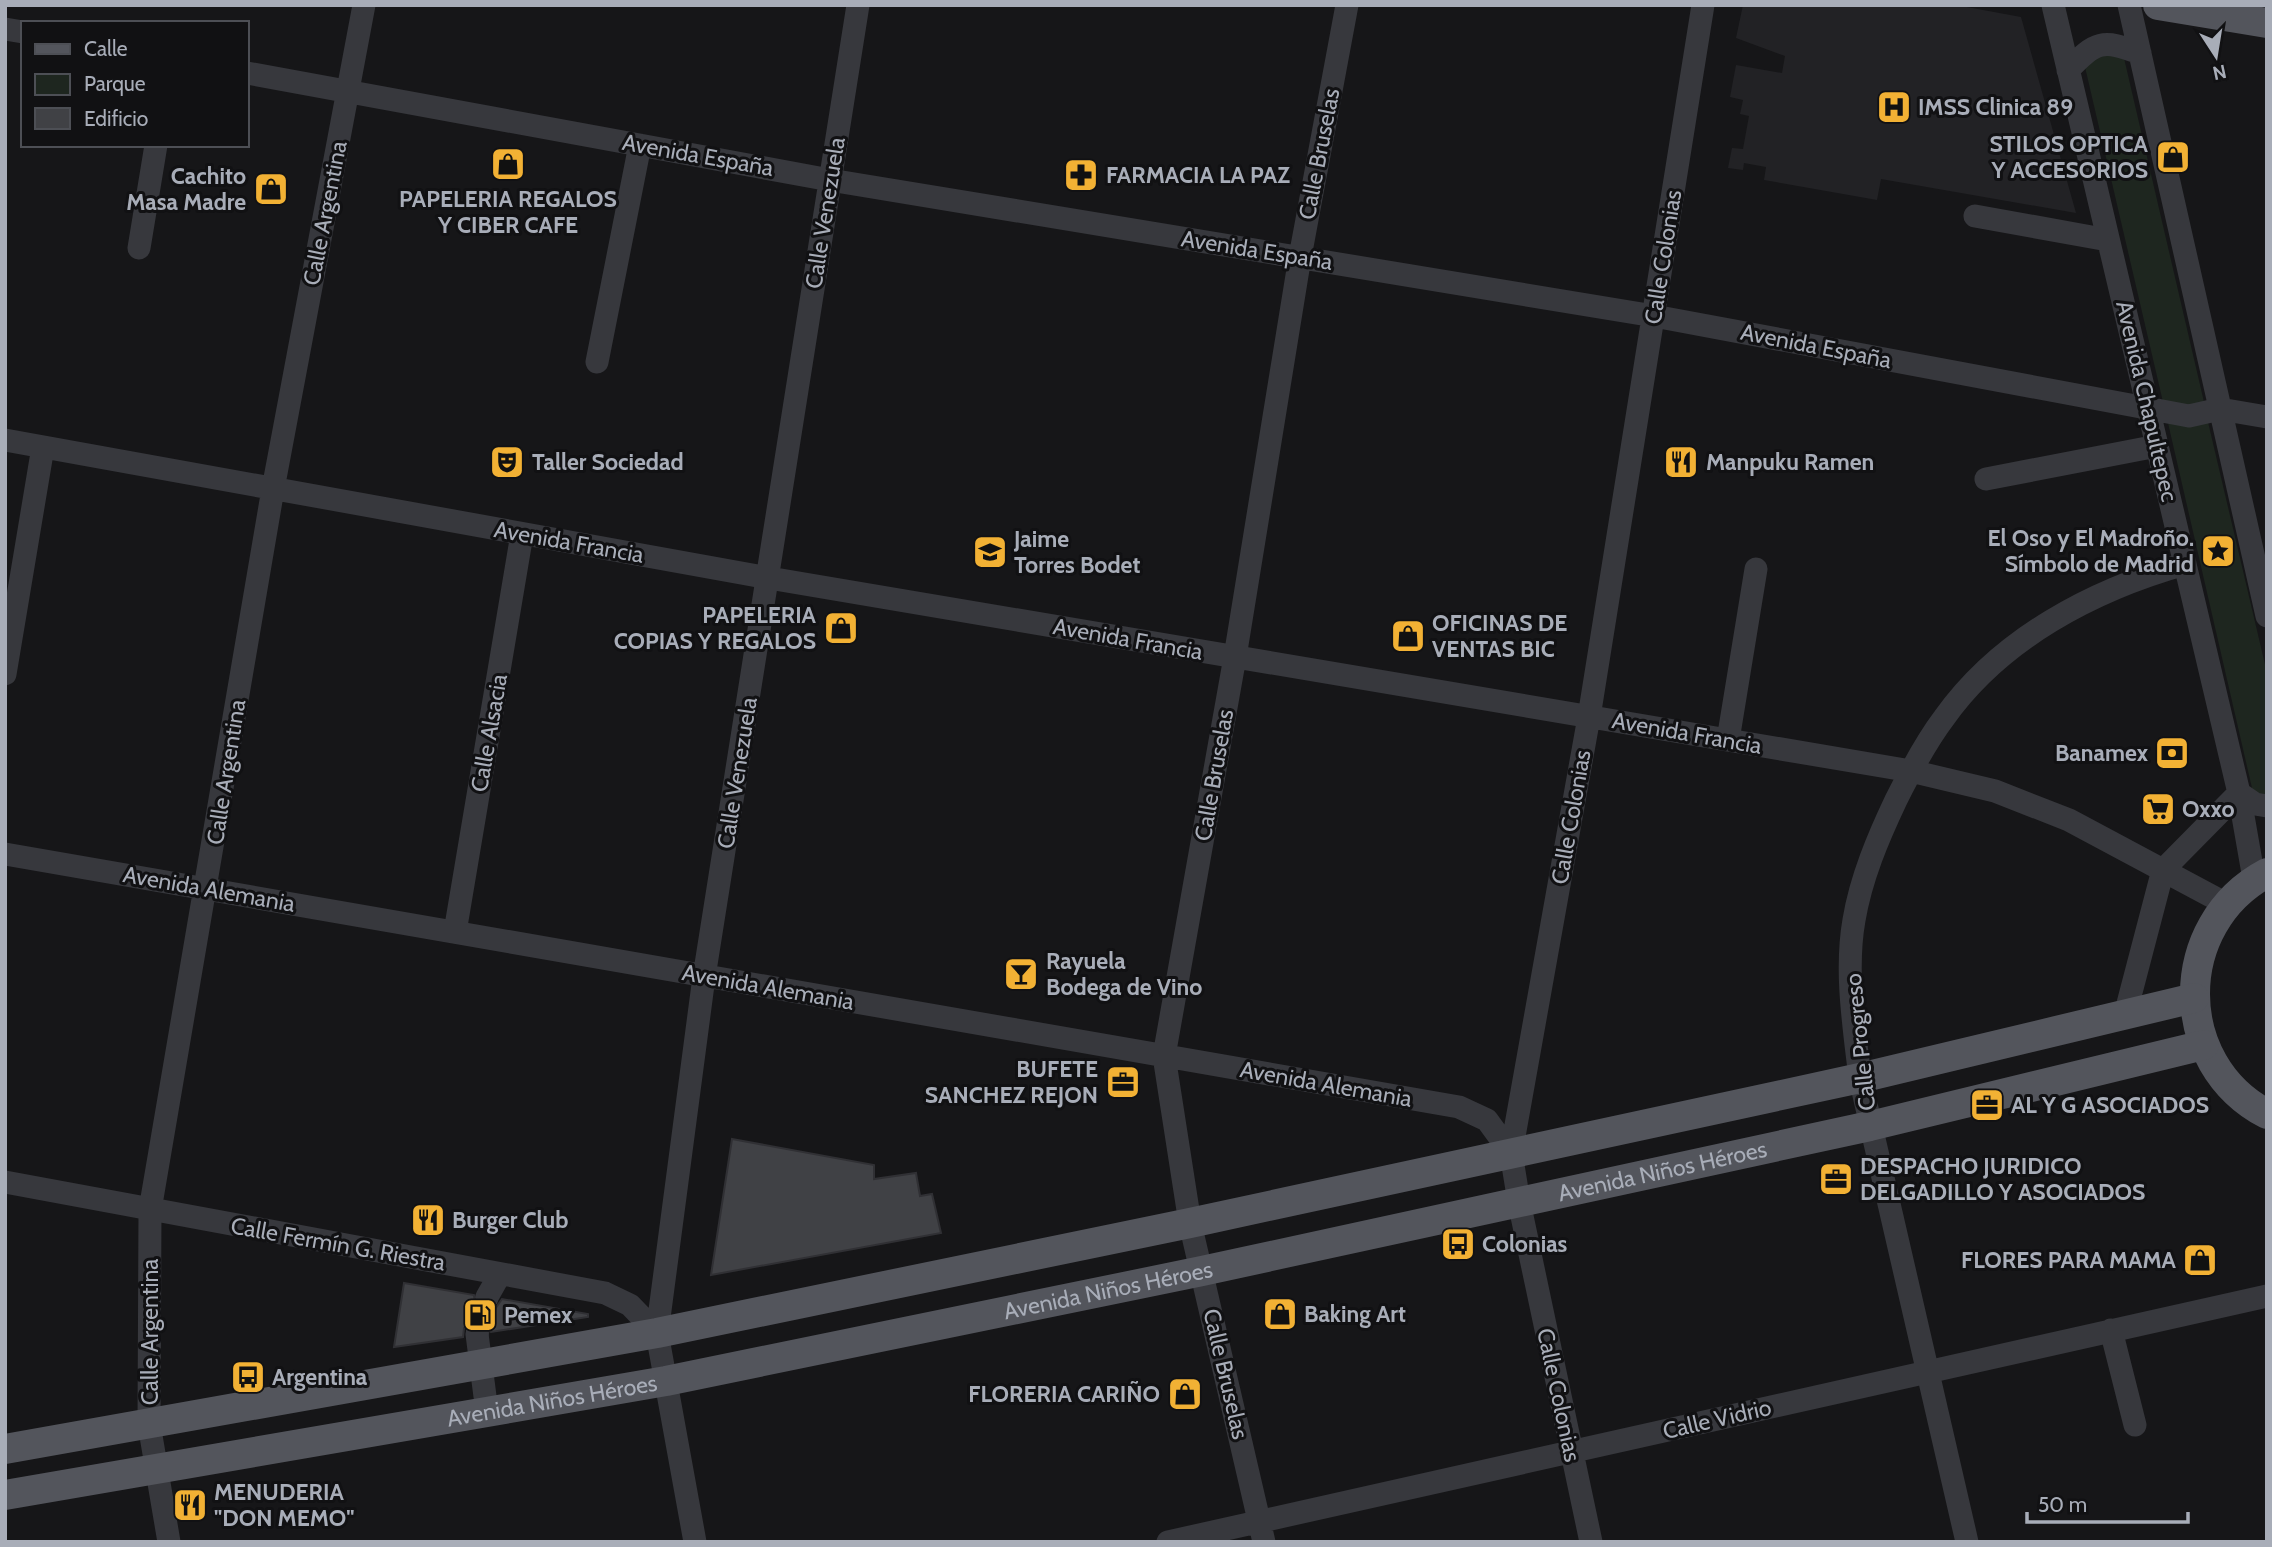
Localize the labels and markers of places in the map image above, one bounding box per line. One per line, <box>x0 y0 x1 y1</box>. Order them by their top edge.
hospital icon: IMSS Clinica 89 <box>1875 88 1913 126</box>
place label: IMSS Clinica 89 <box>1918 93 2073 121</box>
place label: STILOS OPTICA Y ACCESORIOS <box>1989 130 2149 184</box>
shop icon: STILOS OPTICA Y ACCESORIOS <box>2154 138 2192 176</box>
shop icon: PAPELERIA REGALOS Y CIBER CAFE <box>489 145 527 183</box>
pharmacy icon: FARMACIA LA PAZ <box>1062 156 1100 194</box>
place label: FARMACIA LA PAZ <box>1106 161 1290 189</box>
place label: Cachito Masa Madre <box>126 162 246 216</box>
shop icon: Cachito Masa Madre <box>252 170 290 208</box>
place label: PAPELERIA REGALOS Y CIBER CAFE <box>399 185 617 239</box>
theatre icon: Taller Sociedad <box>488 443 526 481</box>
restaurant icon: Manpuku Ramen <box>1662 443 1700 481</box>
place label: Taller Sociedad <box>532 448 684 476</box>
place label: Manpuku Ramen <box>1706 448 1874 476</box>
place label: El Oso y El Madroño. Símbolo de Madrid <box>1988 524 2194 578</box>
place label: Jaime Torres Bodet <box>1013 525 1140 579</box>
place icon: El Oso y El Madroño. Símbolo de Madrid <box>2199 532 2237 570</box>
school or university icon: Jaime Torres Bodet <box>971 533 1009 571</box>
place label: PAPELERIA COPIAS Y REGALOS <box>614 601 817 655</box>
shop icon: PAPELERIA COPIAS Y REGALOS <box>822 609 860 647</box>
place label: OFICINAS DE VENTAS BIC <box>1432 609 1567 663</box>
shop icon: OFICINAS DE VENTAS BIC <box>1389 617 1427 655</box>
bank icon: Banamex <box>2153 734 2191 772</box>
place label: Banamex <box>2055 739 2149 767</box>
supermarket icon: Oxxo <box>2139 790 2177 828</box>
place label: Oxxo <box>2182 795 2235 823</box>
place label: Rayuela Bodega de Vino <box>1046 947 1202 1001</box>
bar icon: Rayuela Bodega de Vino <box>1002 955 1040 993</box>
place label: BUFETE SANCHEZ REJON <box>925 1055 1098 1109</box>
office icon: BUFETE SANCHEZ REJON <box>1104 1063 1142 1101</box>
office icon: AL Y G ASOCIADOS <box>1968 1086 2006 1124</box>
place label: AL Y G ASOCIADOS <box>2011 1091 2209 1119</box>
place label: DESPACHO JURIDICO DELGADILLO Y ASOCIADOS <box>1860 1152 2145 1206</box>
office icon: DESPACHO JURIDICO DELGADILLO Y ASOCIADOS <box>1817 1160 1855 1198</box>
restaurant icon: Burger Club <box>409 1201 447 1239</box>
place label: Burger Club <box>452 1206 568 1234</box>
bus stop icon: Colonias <box>1439 1225 1477 1263</box>
place label: Colonias <box>1482 1230 1568 1258</box>
shop icon: FLORES PARA MAMA <box>2181 1241 2219 1279</box>
place label: FLORES PARA MAMA <box>1961 1246 2177 1274</box>
shop icon: Baking Art <box>1261 1295 1299 1333</box>
fuel station icon: Pemex <box>461 1296 499 1334</box>
place label: Baking Art <box>1304 1300 1406 1328</box>
place label: Pemex <box>504 1301 573 1329</box>
bus stop icon: Argentina <box>229 1358 267 1396</box>
place label: Argentina <box>272 1363 368 1391</box>
shop icon: FLORERIA CARIÑO <box>1166 1375 1204 1413</box>
place label: FLORERIA CARIÑO <box>968 1380 1160 1408</box>
place label: MENUDERIA "DON MEMO" <box>214 1478 354 1532</box>
restaurant icon: MENUDERIA "DON MEMO" <box>171 1486 209 1524</box>

